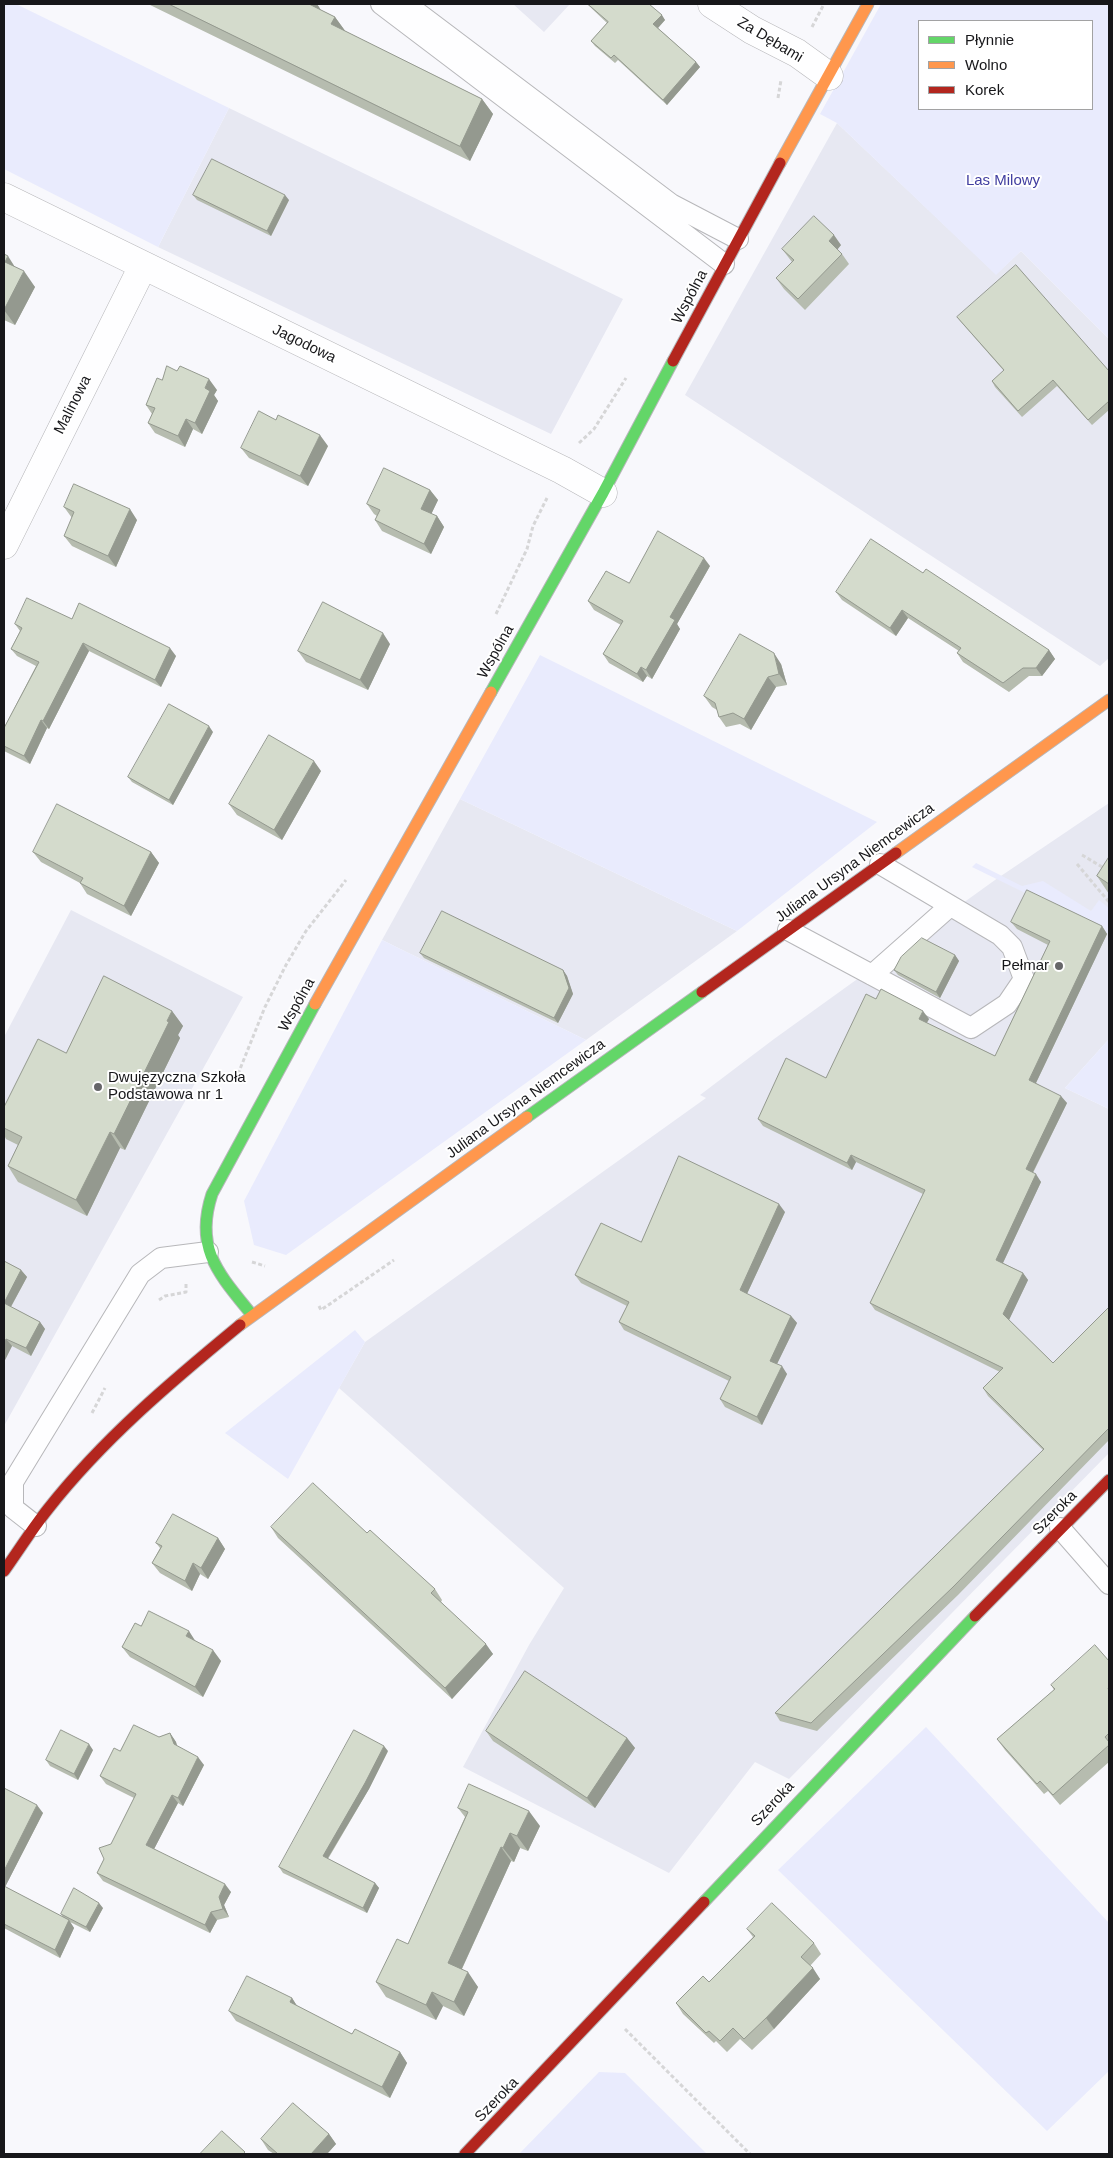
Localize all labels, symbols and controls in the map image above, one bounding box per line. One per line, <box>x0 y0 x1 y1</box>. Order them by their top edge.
street label: Za Dębami <box>734 13 806 67</box>
legend <box>918 20 1093 110</box>
text: Płynnie <box>965 31 1014 48</box>
text: Wolno <box>965 56 1007 73</box>
text: Korek <box>965 81 1004 98</box>
park label: Las Milowy <box>966 172 1040 190</box>
street label: Wspólna <box>668 267 712 327</box>
street label: Jagodowa <box>269 321 339 367</box>
street label: Malinowa <box>51 373 95 437</box>
street label: Wspólna <box>474 622 518 682</box>
street label: Juliana Ursyna Niemcewicza <box>772 799 938 927</box>
place label: Pełmar <box>1001 957 1049 975</box>
marker: Pełmar <box>1053 960 1065 972</box>
street label: Wspólna <box>275 975 319 1035</box>
street label: Juliana Ursyna Niemcewicza <box>443 1035 609 1163</box>
place label: Dwujęzyczna Szkoła Podstawowa nr 1 <box>108 1069 246 1104</box>
marker: Dwujęzyczna Szkoła Podstawowa nr 1 <box>92 1081 104 1093</box>
street label: Szeroka <box>1029 1487 1081 1539</box>
street label: Szeroka <box>748 1778 798 1830</box>
street label: Szeroka <box>471 2074 523 2126</box>

